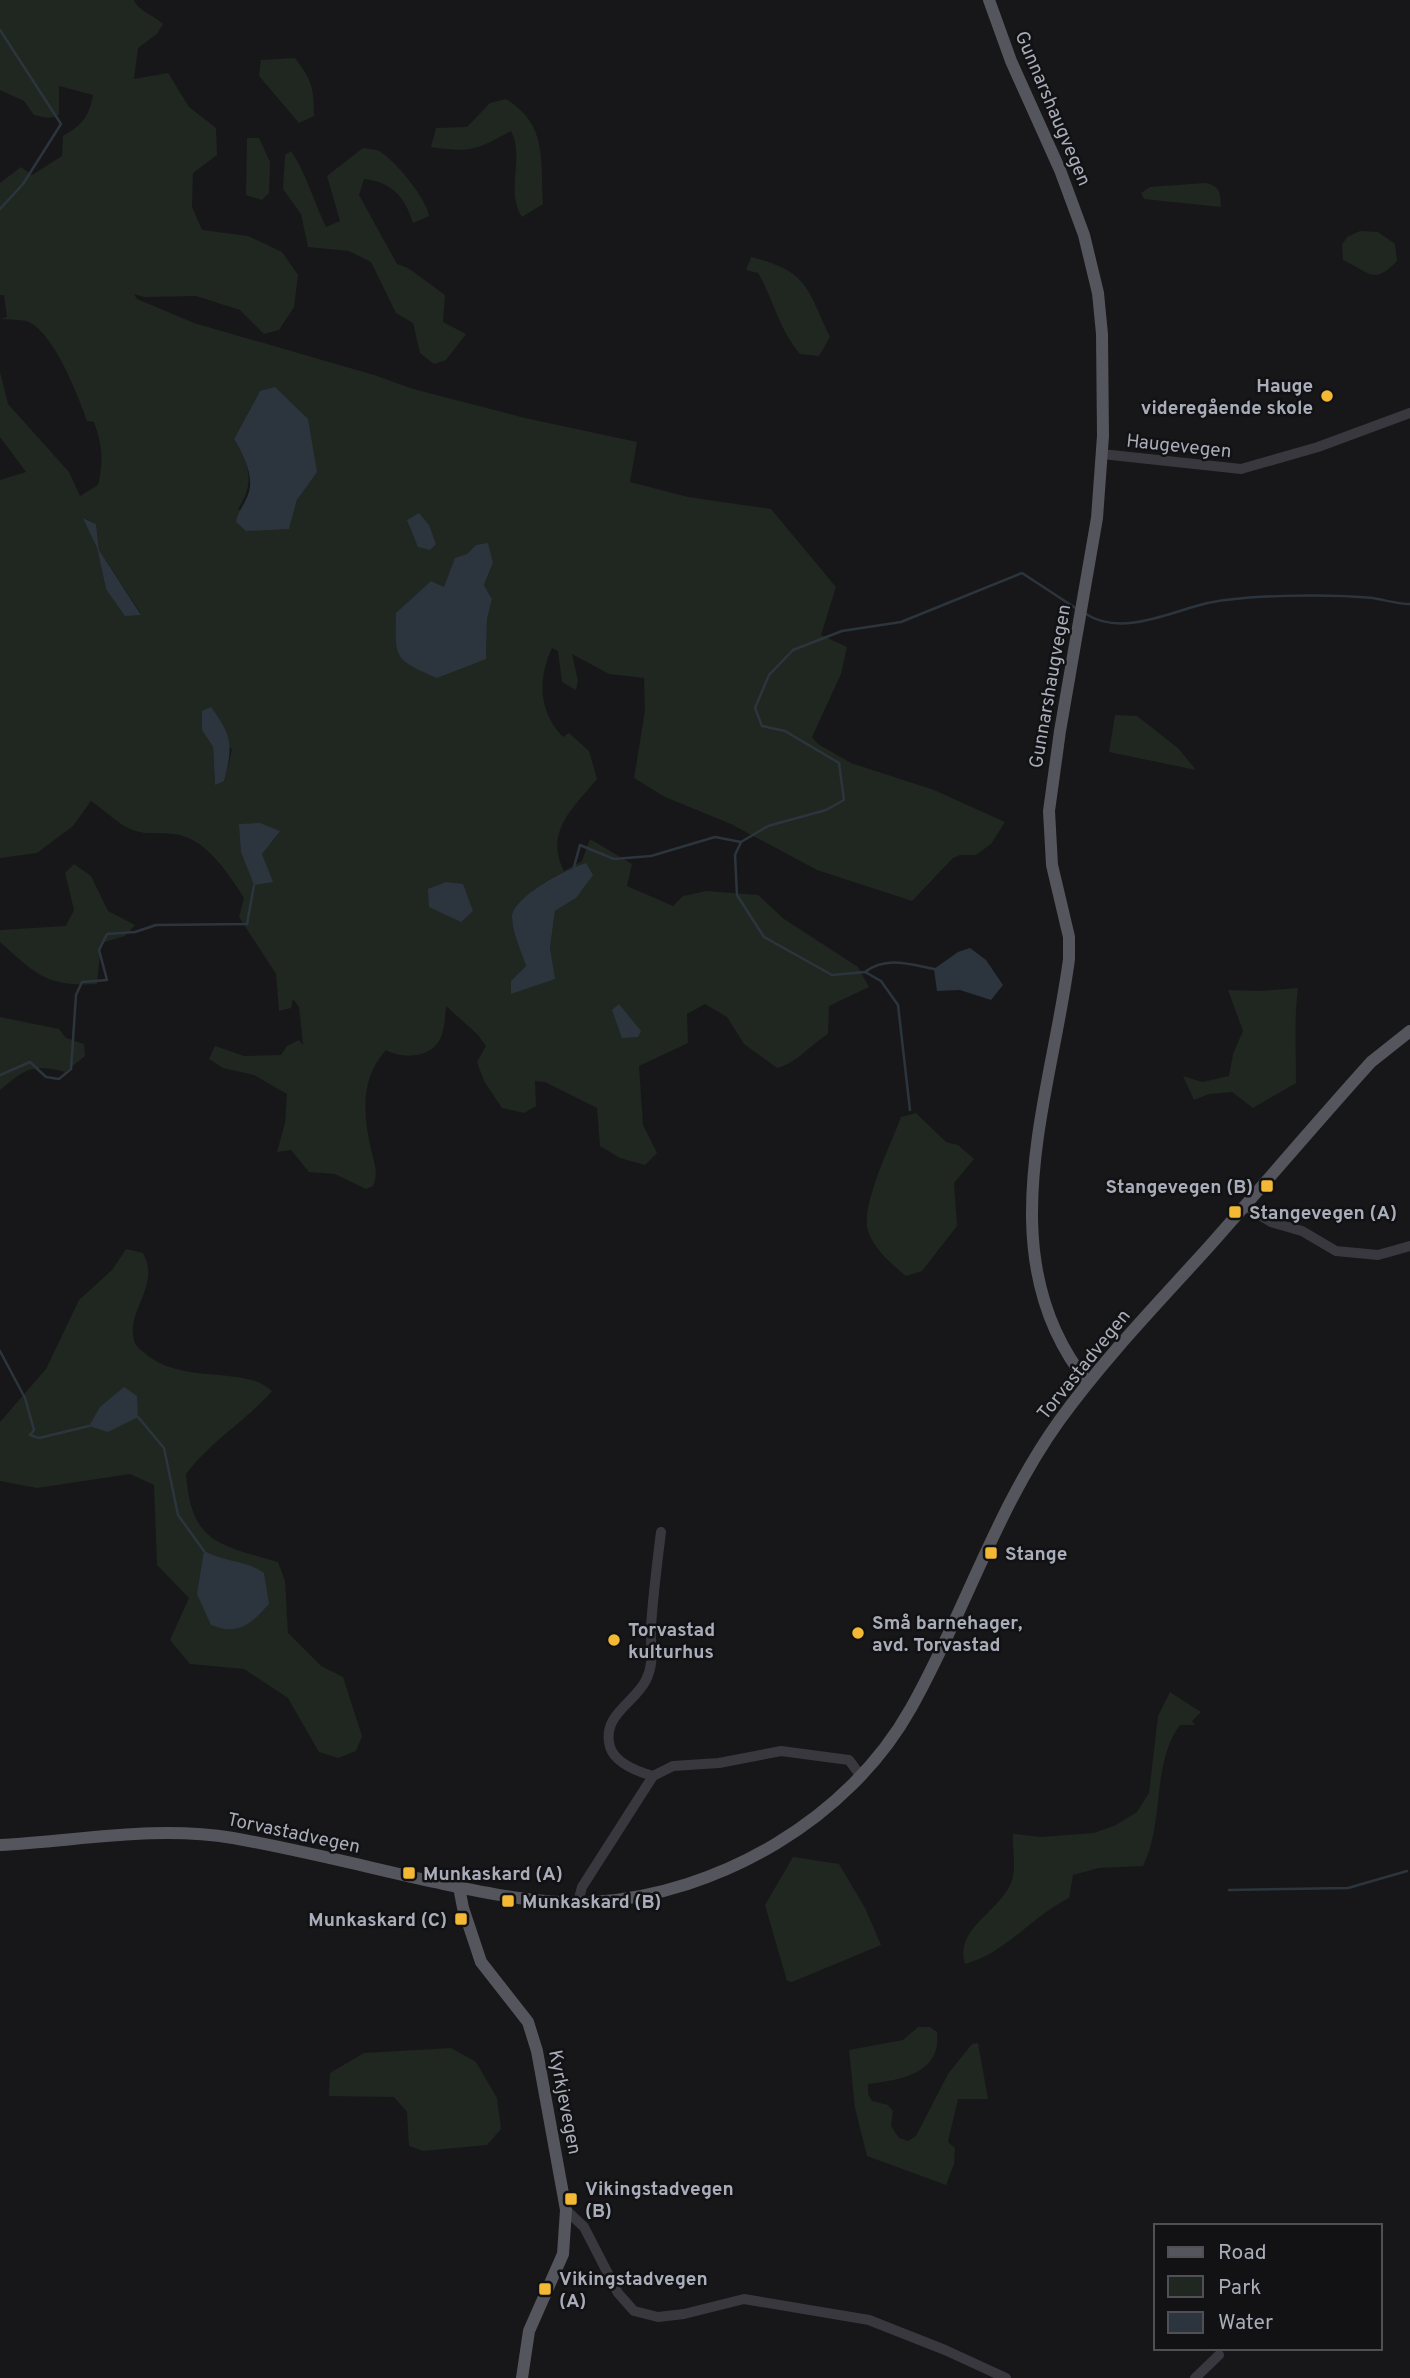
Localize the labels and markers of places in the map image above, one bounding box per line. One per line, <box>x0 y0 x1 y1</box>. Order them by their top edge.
place label: Hauge videregående skole <box>1141 375 1313 421</box>
marker: Hauge videregående skole <box>1319 388 1335 404</box>
place label: Stangevegen (B) <box>1106 1176 1253 1200</box>
marker: Stangevegen (B) <box>1259 1178 1275 1194</box>
place label: Stangevegen (A) <box>1249 1202 1397 1226</box>
marker: Stangevegen (A) <box>1227 1204 1243 1220</box>
place label: Stange <box>1005 1543 1067 1567</box>
marker: Stange <box>983 1545 999 1561</box>
place label: Små barnehager, avd. Torvastad <box>872 1612 1023 1658</box>
place label: Torvastad kulturhus <box>628 1619 715 1665</box>
marker: Små barnehager, avd. Torvastad <box>850 1625 866 1641</box>
marker: Torvastad kulturhus <box>606 1632 622 1648</box>
place label: Munkaskard (A) <box>423 1863 563 1887</box>
marker: Munkaskard (A) <box>401 1865 417 1881</box>
place label: Munkaskard (B) <box>522 1891 661 1915</box>
marker: Munkaskard (B) <box>500 1893 516 1909</box>
place label: Munkaskard (C) <box>308 1909 447 1933</box>
marker: Munkaskard (C) <box>453 1911 469 1927</box>
place label: Vikingstadvegen (B) <box>585 2178 734 2224</box>
marker: Vikingstadvegen (B) <box>563 2191 579 2207</box>
place label: Vikingstadvegen (A) <box>559 2268 708 2314</box>
marker: Vikingstadvegen (A) <box>537 2281 553 2297</box>

